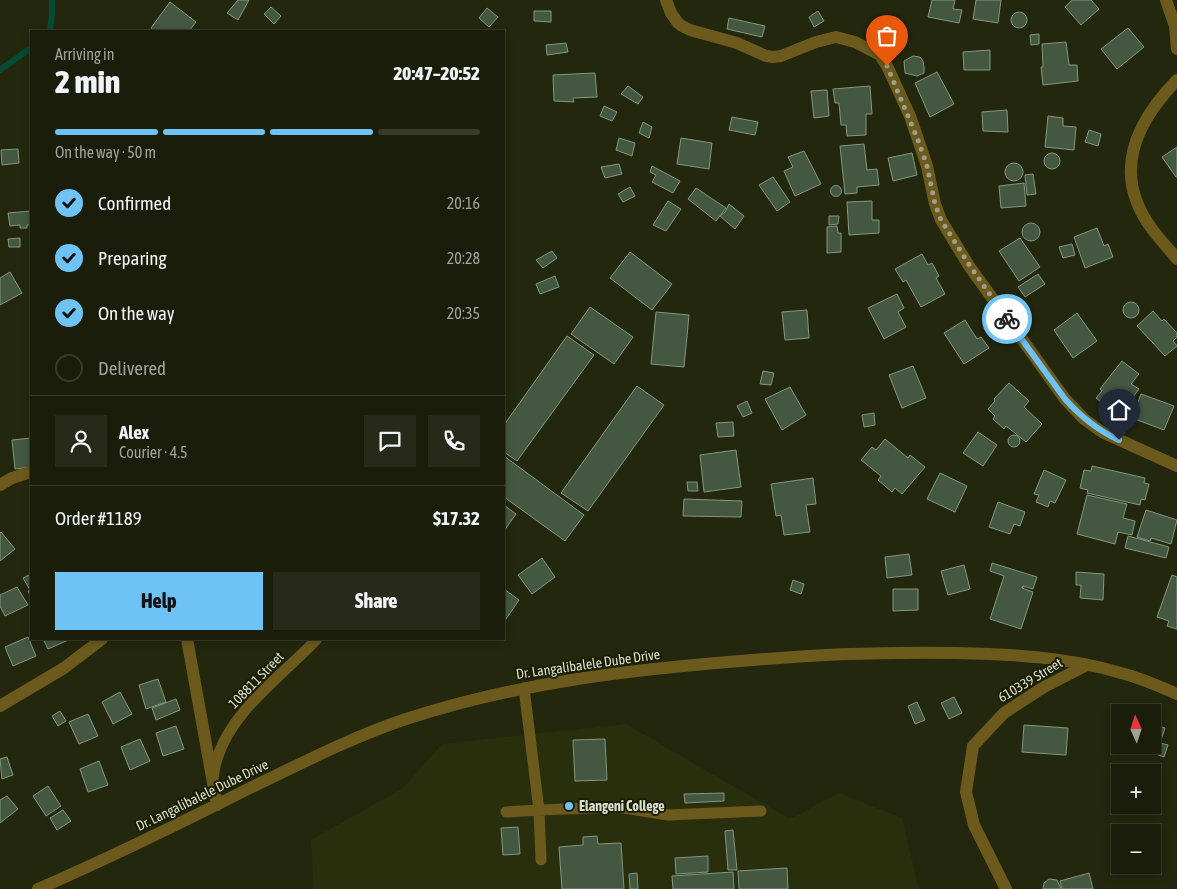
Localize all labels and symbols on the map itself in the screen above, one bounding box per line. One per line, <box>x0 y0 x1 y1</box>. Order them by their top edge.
pin <box>866 15 908 66</box>
courier <box>982 294 1032 344</box>
pin <box>1098 389 1140 440</box>
street label: Dr. Langalibalele Dube Drive <box>515 646 661 682</box>
street label: 108811 Street <box>225 649 287 711</box>
street label: 610339 Street <box>995 655 1065 705</box>
north arrow <box>1111 704 1161 754</box>
street label: Dr. Langalibalele Dube Drive <box>133 756 271 834</box>
place label: Elangeni College <box>579 798 665 814</box>
marker: Elangeni College <box>563 800 575 812</box>

